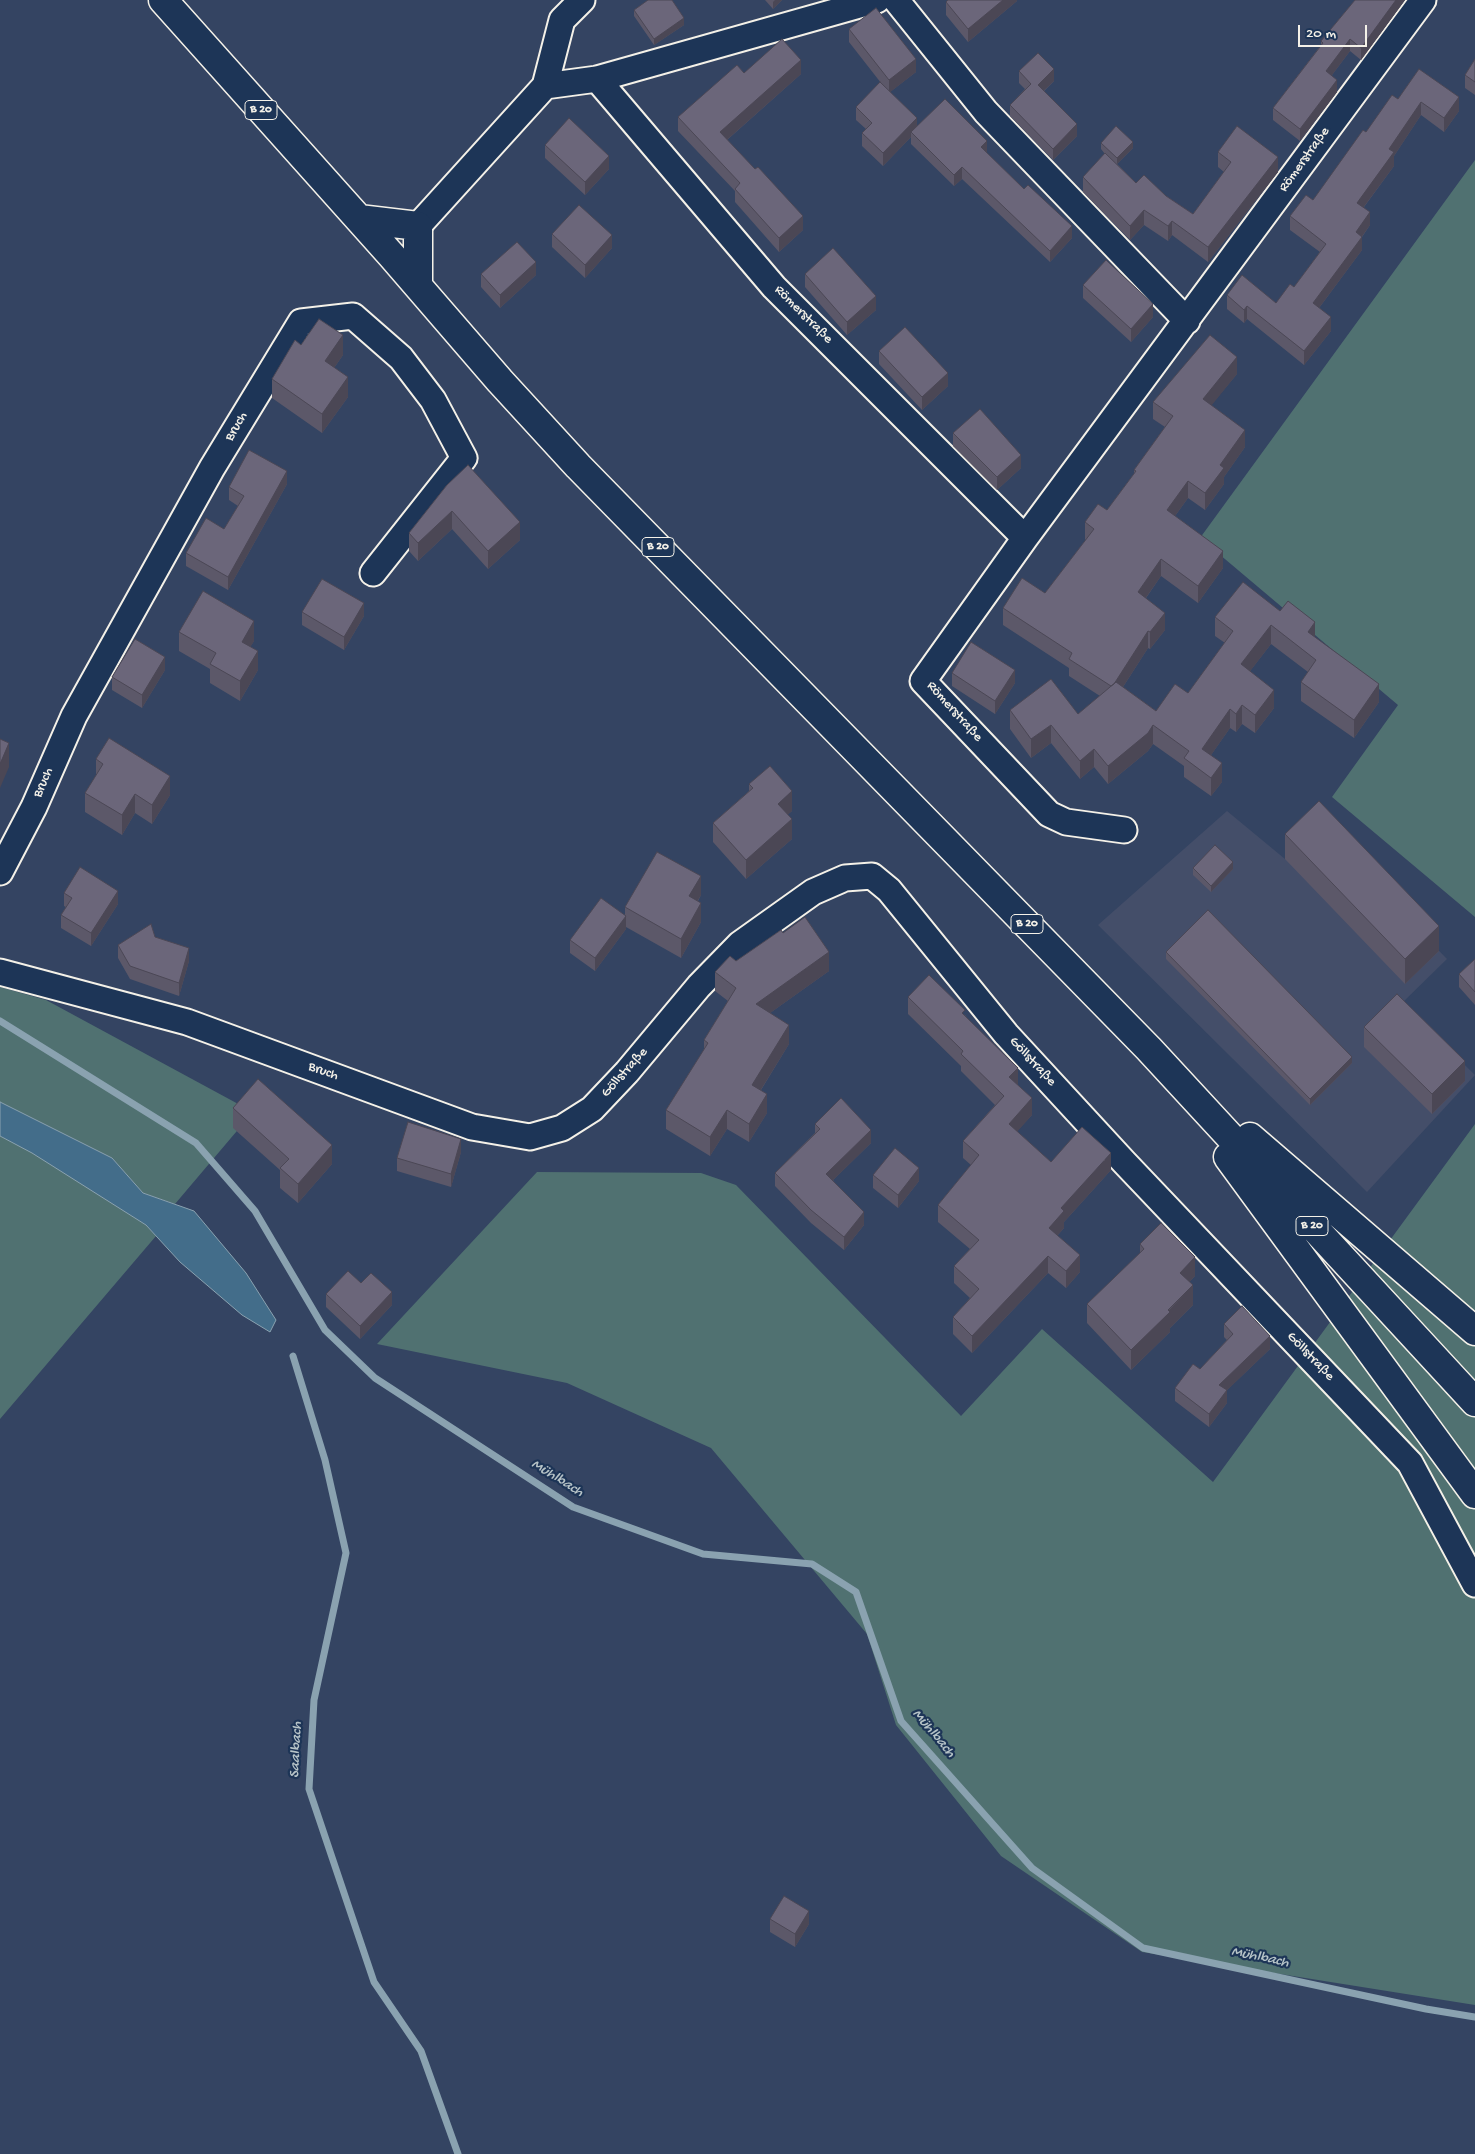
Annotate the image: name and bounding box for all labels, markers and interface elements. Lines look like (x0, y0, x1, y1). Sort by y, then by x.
scale bar (1300, 15, 1369, 47)
text: 20 m (1306, 25, 1336, 43)
road number: B 20 (245, 100, 277, 120)
street label: Römerstraße (1276, 124, 1334, 196)
street label: Römerstraße (770, 282, 836, 348)
street label: Bruch (222, 409, 252, 445)
road number: B 20 (642, 538, 674, 556)
street label: Römerstraße (922, 678, 986, 746)
street label: Bruch (30, 765, 58, 801)
road number: B 20 (1011, 914, 1043, 934)
street label: Göllstraße (1005, 1034, 1059, 1090)
street label: Göllstraße (598, 1044, 652, 1102)
street label: Bruch (306, 1059, 340, 1085)
road number: B 20 (1296, 1216, 1328, 1236)
street label: Göllstraße (1283, 1329, 1337, 1385)
water label: Mühlbach (528, 1456, 586, 1502)
water label: Mühlbach (907, 1706, 959, 1762)
water label: Saalbach (287, 1721, 307, 1779)
water label: Mühlbach (1230, 1943, 1290, 1973)

